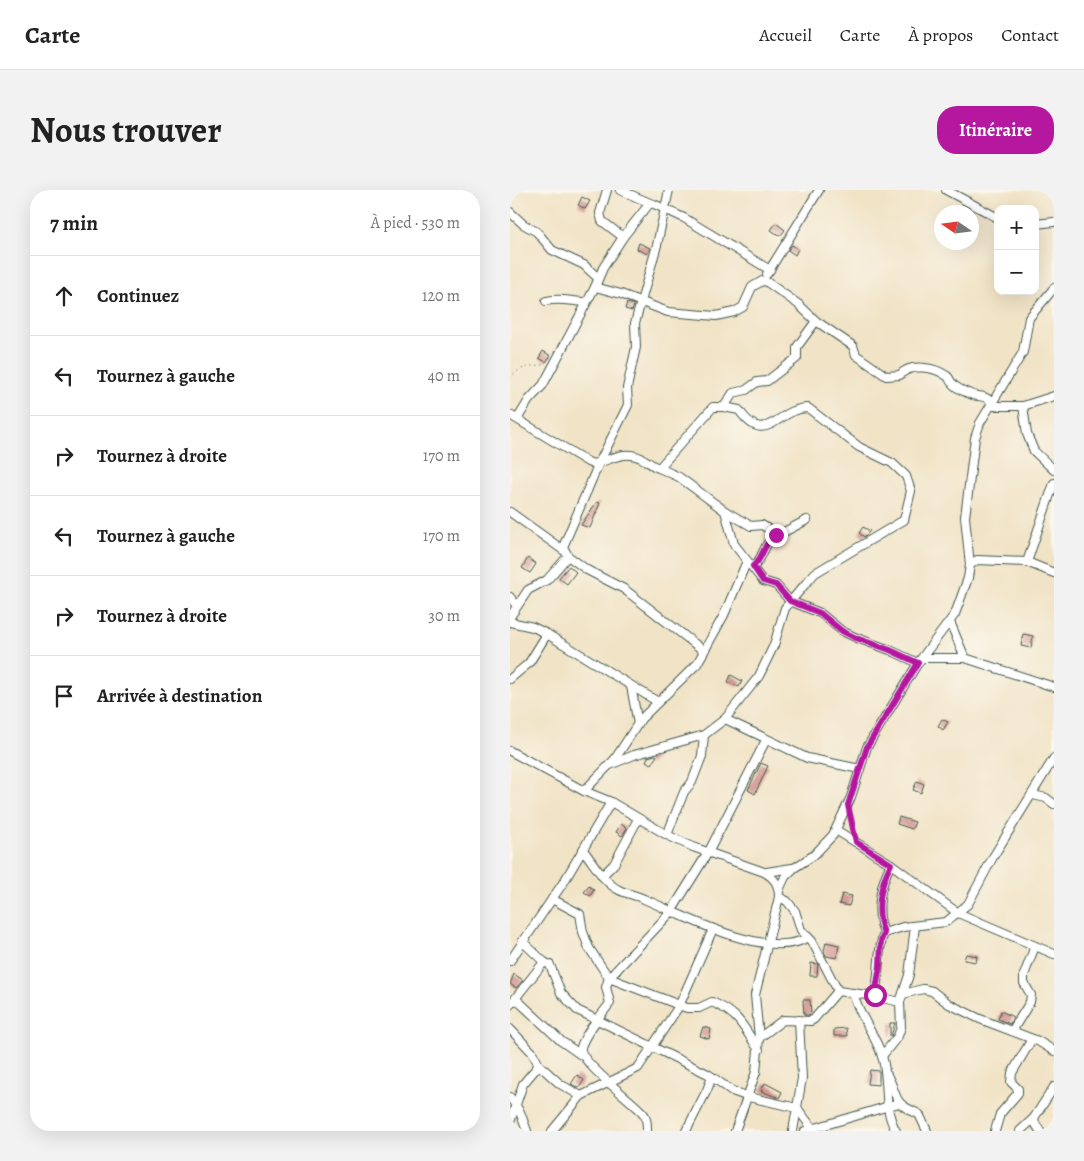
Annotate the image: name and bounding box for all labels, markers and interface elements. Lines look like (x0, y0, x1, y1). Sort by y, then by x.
text: Carte (25, 19, 80, 51)
text: Accueil (759, 23, 812, 47)
text: Carte (840, 23, 880, 47)
text: À propos (908, 23, 973, 47)
text: Contact (1001, 23, 1059, 47)
text: Nous trouver (30, 106, 222, 154)
button: Itinéraire (937, 106, 1054, 154)
north arrow (934, 205, 979, 250)
map controls (994, 205, 1039, 295)
button: + (994, 205, 1039, 250)
text: 7 min (50, 209, 98, 237)
text: À pied · 530 m (371, 212, 460, 234)
button: − (994, 250, 1039, 295)
icon: ahead (50, 282, 78, 310)
text: Continuez (97, 283, 179, 309)
text: 120 m (422, 285, 460, 307)
icon: left (50, 362, 78, 390)
text: Tournez à gauche (97, 363, 235, 389)
text: 40 m (428, 365, 460, 387)
icon: right (50, 442, 78, 470)
text: Tournez à droite (97, 443, 227, 469)
text: 170 m (423, 445, 460, 467)
icon: left (50, 522, 78, 550)
text: Tournez à gauche (97, 523, 235, 549)
route end (765, 524, 788, 547)
text: 170 m (423, 525, 460, 547)
icon: right (50, 602, 78, 630)
text: Tournez à droite (97, 603, 227, 629)
text: 30 m (428, 605, 460, 627)
icon: arrive (50, 682, 78, 710)
text: Arrivée à destination (97, 683, 262, 709)
route start (864, 984, 887, 1007)

